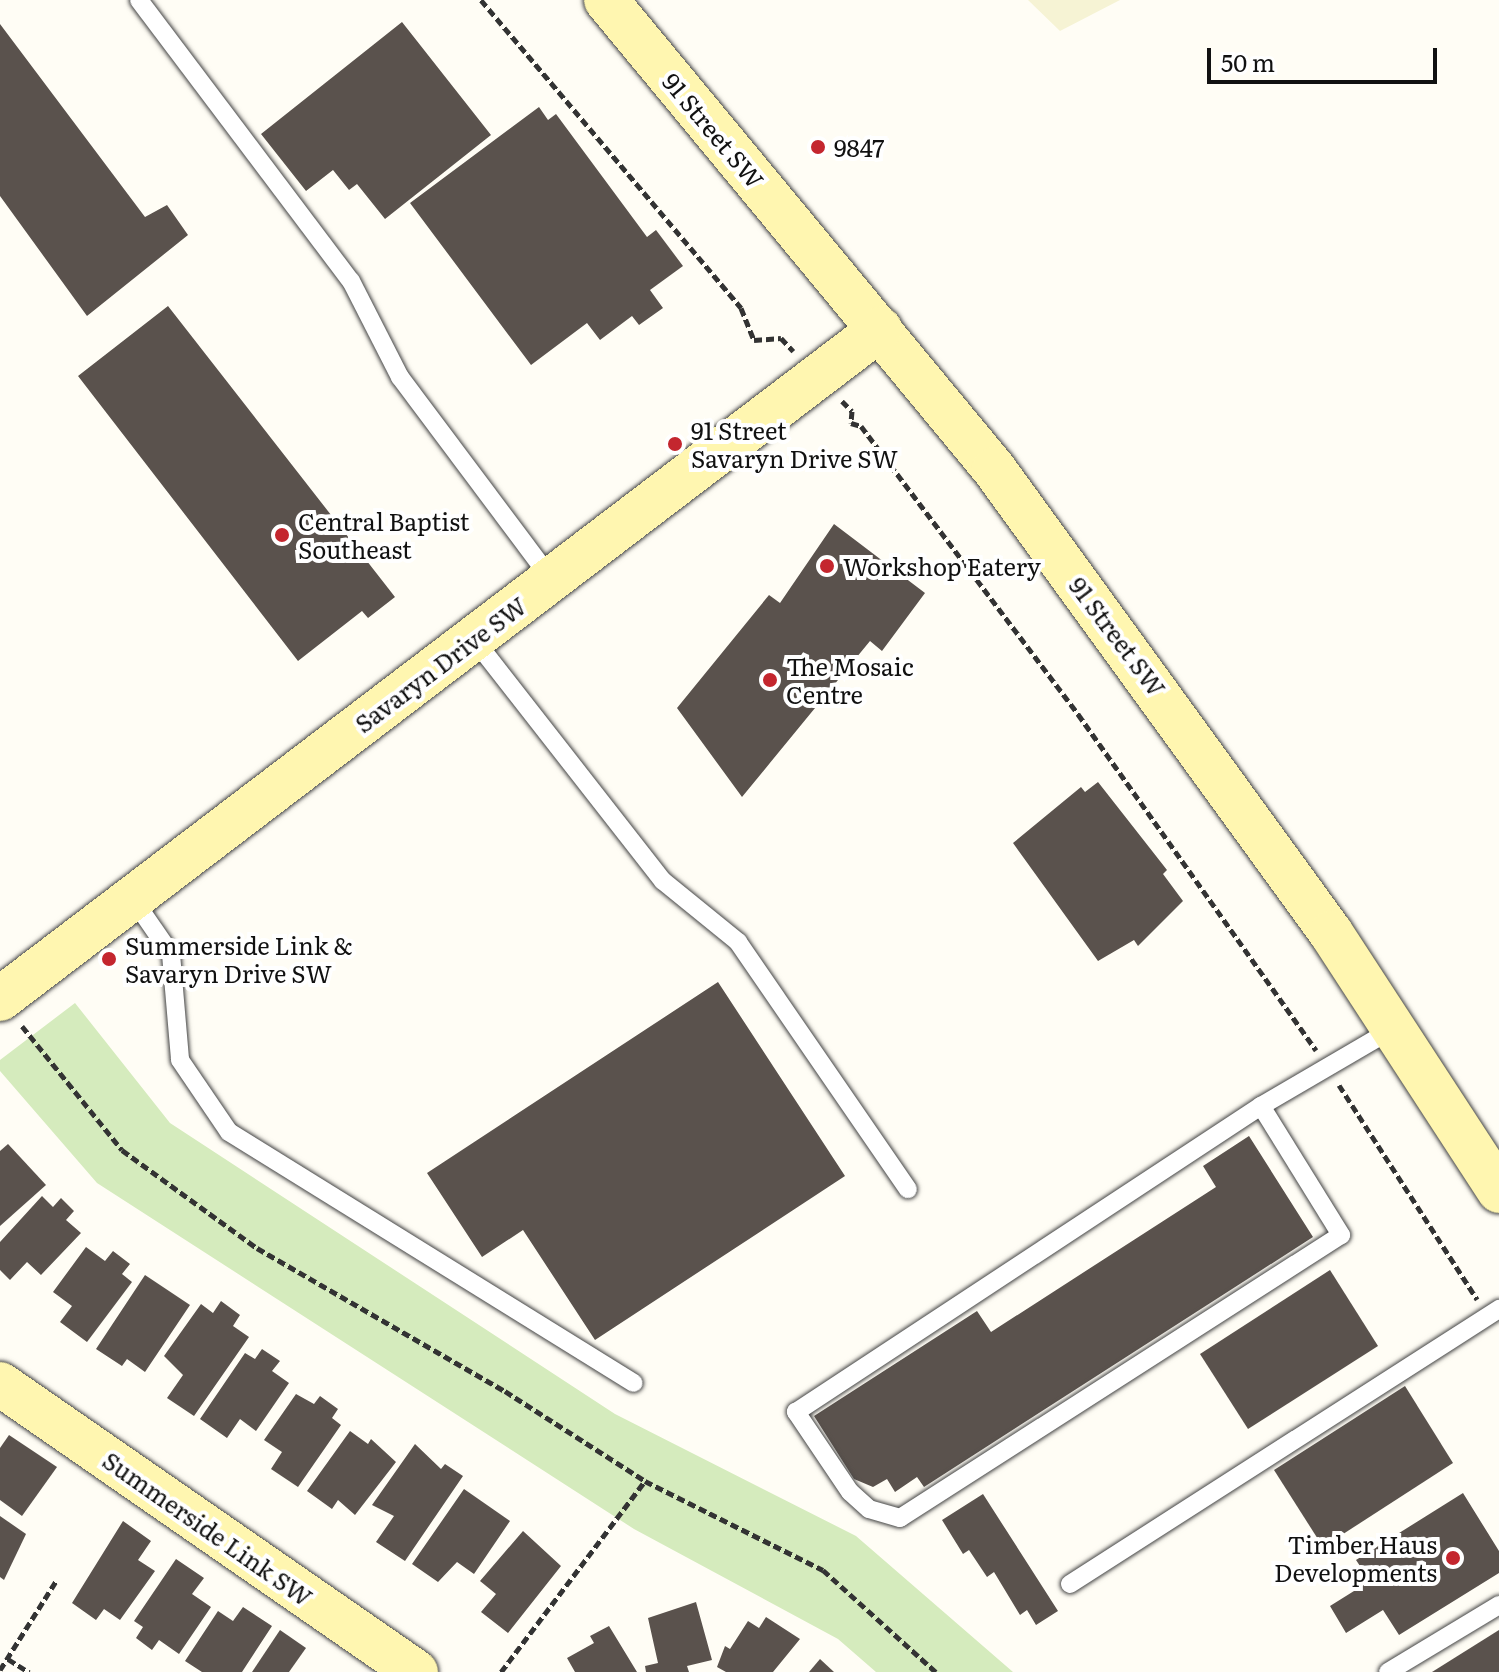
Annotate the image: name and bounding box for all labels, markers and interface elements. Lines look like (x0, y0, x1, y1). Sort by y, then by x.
scale bar (1211, 32, 1441, 82)
text: 50 m (1221, 44, 1275, 79)
street label: 91 Street SW (658, 67, 770, 193)
place label: 9847 (834, 133, 884, 161)
marker: 9847 (809, 138, 827, 156)
place label: 91 Street Savaryn Drive SW (691, 416, 898, 472)
marker: 91 Street Savaryn Drive SW (666, 435, 684, 453)
place label: Central Baptist Southeast (298, 507, 469, 563)
marker: Central Baptist Southeast (273, 526, 291, 544)
place label: Workshop Eatery (843, 552, 1041, 580)
marker: Workshop Eatery (818, 557, 836, 575)
street label: 91 Street SW (1064, 571, 1172, 701)
street label: Savaryn Drive SW (349, 590, 531, 738)
place label: The Mosaic Centre (786, 652, 914, 708)
marker: The Mosaic Centre (761, 671, 779, 689)
place label: Summerside Link & Savaryn Drive SW (125, 931, 353, 987)
marker: Summerside Link & Savaryn Drive SW (100, 950, 118, 968)
street label: Summerside Link SW (98, 1445, 318, 1611)
place label: Timber Haus Developments (1274, 1530, 1437, 1586)
marker: Timber Haus Developments (1444, 1549, 1462, 1567)

